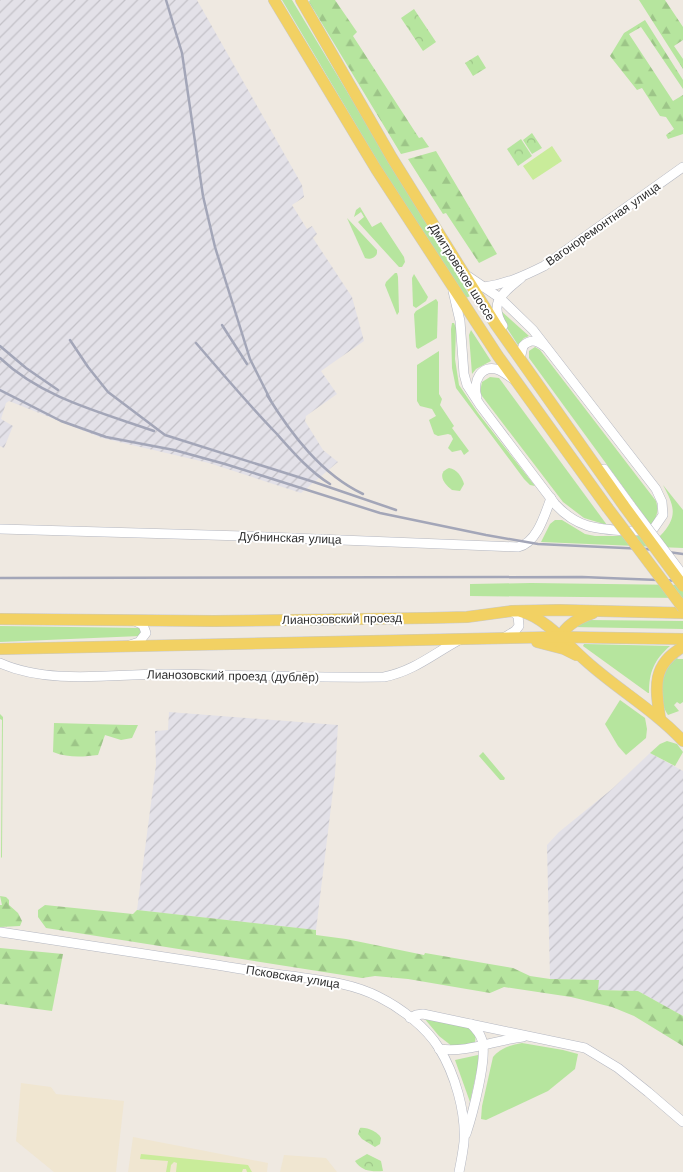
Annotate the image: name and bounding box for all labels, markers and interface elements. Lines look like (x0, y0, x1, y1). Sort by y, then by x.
street label: Вагоноремонтная улица (543, 179, 663, 269)
street label: Дмитровское шоссе (426, 221, 498, 323)
street label: Дубнинская улица (238, 529, 342, 547)
street label: Лианозовский проезд (282, 611, 402, 627)
street label: Лианозовский проезд (дублёр) (147, 667, 319, 685)
street label: Псковская улица (245, 963, 341, 991)

